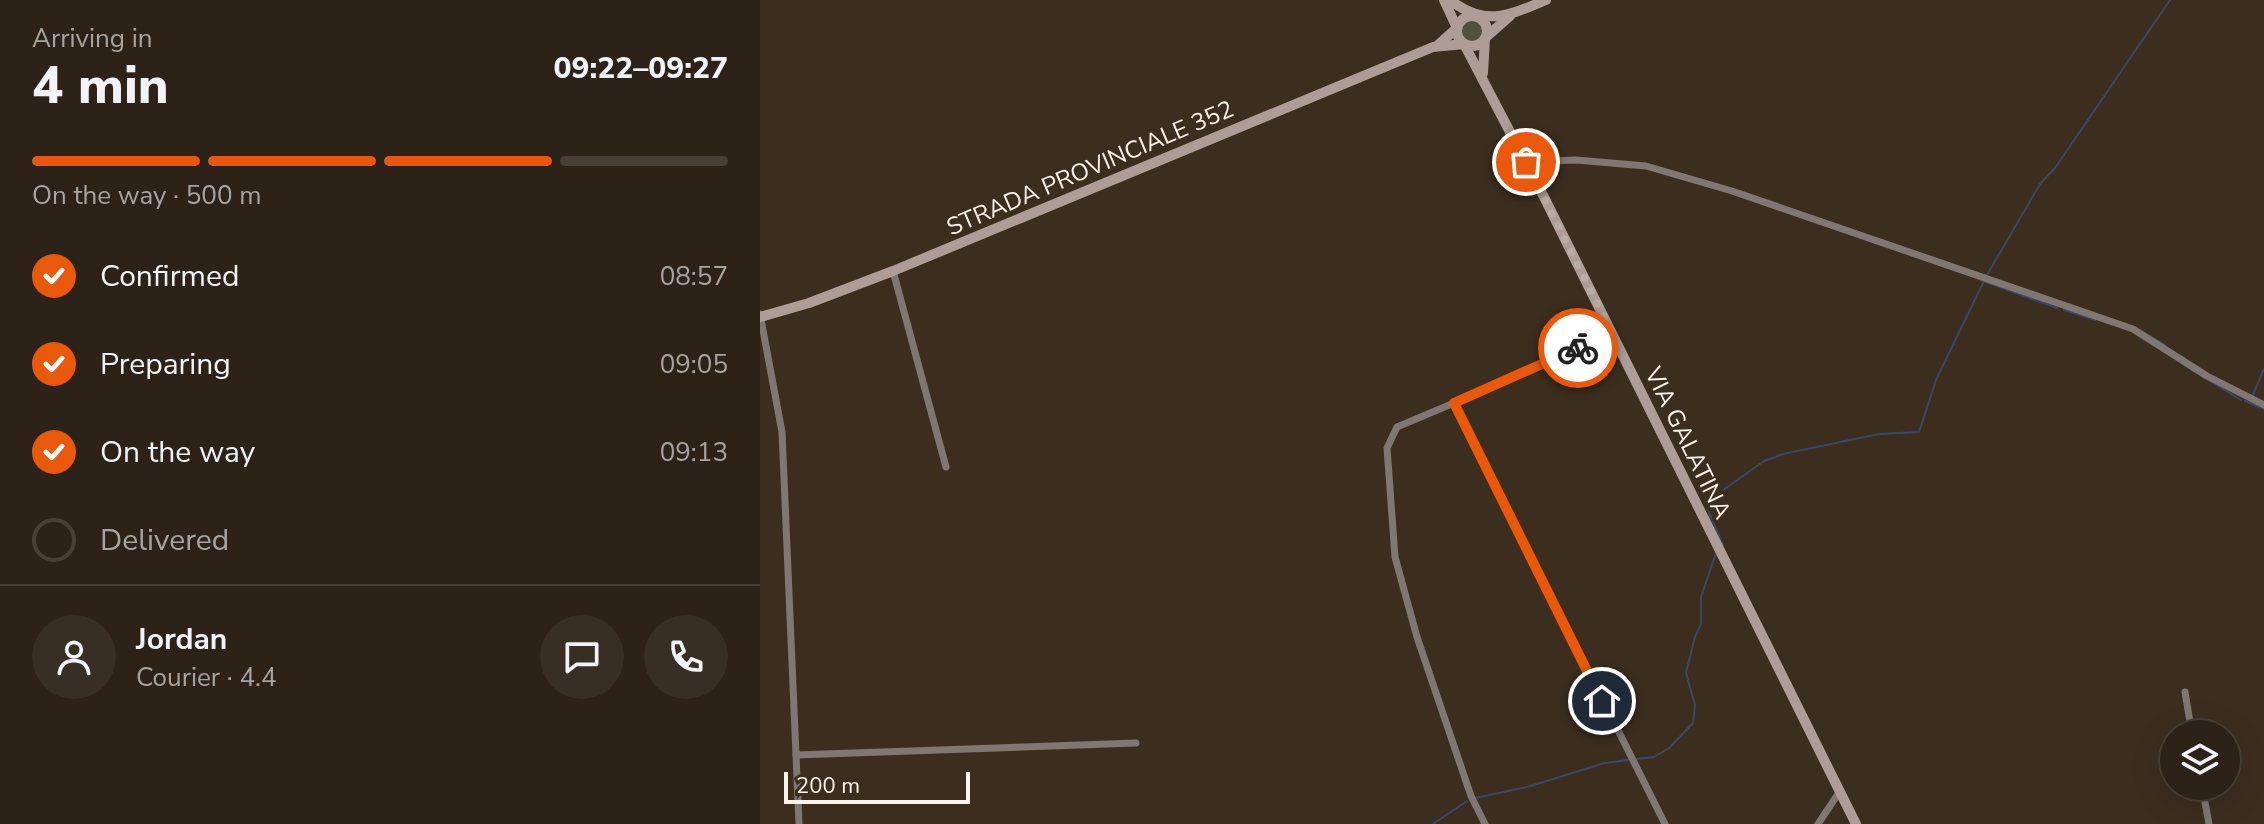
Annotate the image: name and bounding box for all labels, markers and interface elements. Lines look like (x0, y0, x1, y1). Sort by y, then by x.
text: Arriving in (32, 21, 153, 56)
text: 09:22–09:27 (553, 48, 728, 89)
text: 4 min (32, 50, 169, 121)
street label: STRADA PROVINCIALE 352 (941, 93, 1239, 243)
pin (1492, 128, 1560, 196)
icon: bag (1504, 140, 1548, 184)
text: On the way · 500 m (32, 178, 261, 213)
icon: check (32, 254, 76, 298)
text: Confirmed (100, 256, 240, 297)
text: 08:57 (660, 259, 728, 294)
courier (1538, 308, 1618, 388)
icon: bike (1556, 326, 1600, 370)
icon: check (32, 342, 76, 386)
text: Preparing (100, 344, 231, 385)
text: 09:05 (660, 347, 728, 382)
street label: VIA GALATINA (1637, 361, 1739, 525)
icon: check (32, 430, 76, 474)
text: On the way (100, 432, 255, 473)
text: 09:13 (660, 435, 728, 470)
text: Delivered (100, 520, 229, 561)
button: person (32, 615, 116, 699)
button: chat (540, 615, 624, 699)
button: phone (644, 615, 728, 699)
text: Jordan (136, 619, 227, 660)
text: Courier · 4.4 (136, 660, 277, 695)
pin (1568, 667, 1636, 735)
icon: home (1580, 679, 1624, 723)
map controls (2160, 720, 2240, 800)
button: layers (2160, 720, 2240, 800)
scale bar (784, 768, 970, 804)
text: 200 m (796, 771, 860, 801)

